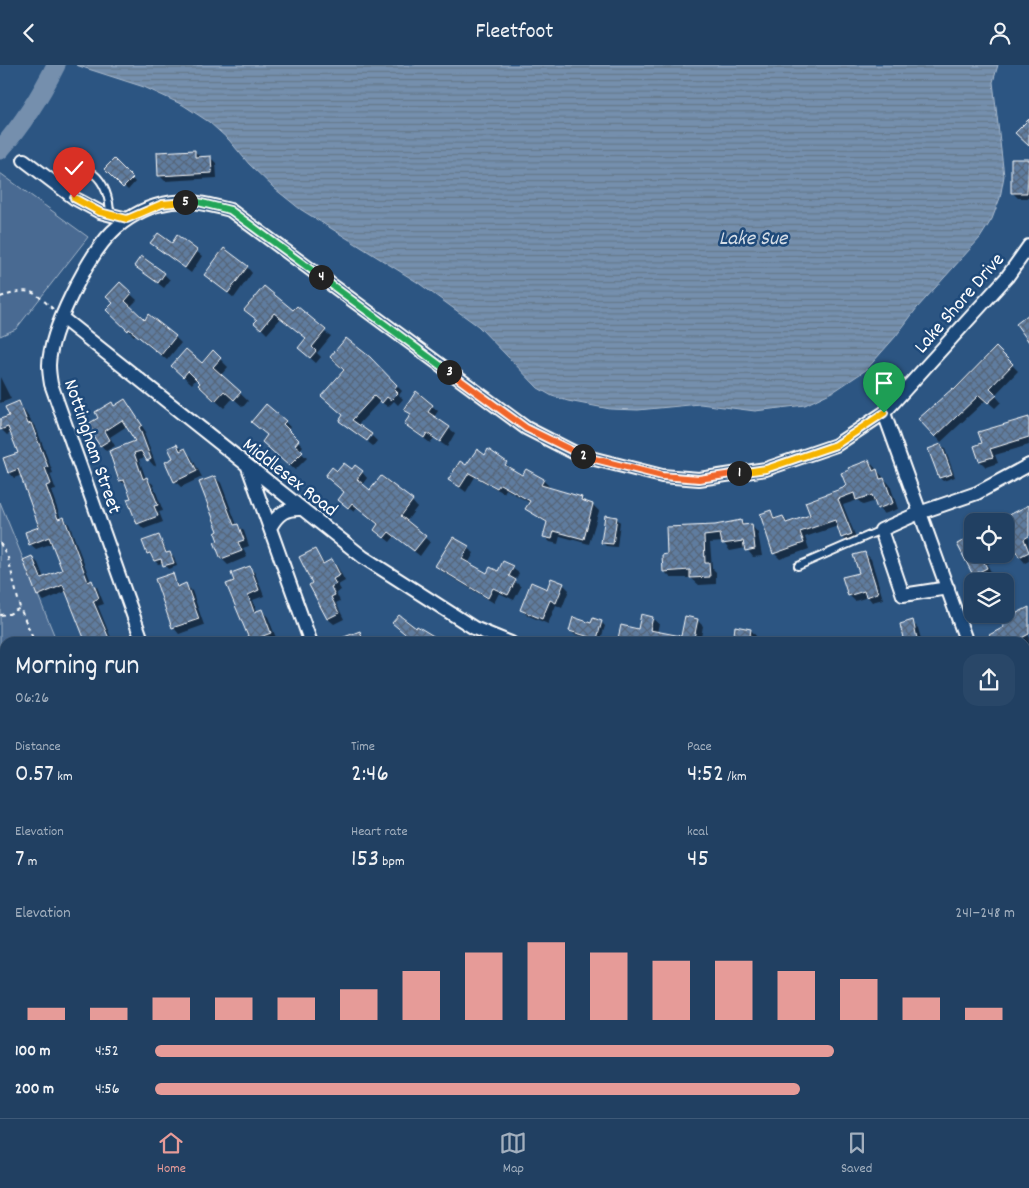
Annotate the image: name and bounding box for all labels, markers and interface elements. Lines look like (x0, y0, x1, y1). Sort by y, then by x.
text: Fleetfoot (476, 17, 553, 48)
icon: back (15, 19, 43, 47)
icon: person (986, 19, 1014, 47)
pin (53, 147, 95, 198)
icon: check (60, 154, 88, 182)
pin: 5 (172, 189, 198, 215)
text: 5 (182, 192, 189, 212)
water label: Lake Sue (719, 225, 789, 255)
street label: Lake Shore Drive (909, 247, 1012, 360)
pin: 4 (308, 265, 334, 289)
text: 4 (319, 267, 324, 287)
pin: 3 (436, 359, 462, 385)
text: 3 (446, 362, 453, 382)
pin (863, 362, 905, 413)
icon: arrive (870, 369, 898, 397)
street label: Nottingham Street (55, 376, 127, 518)
street label: Middlesex Road (235, 432, 343, 525)
pin: 2 (570, 443, 596, 469)
text: 2 (580, 446, 587, 466)
pin: 1 (726, 461, 752, 485)
text: 1 (738, 463, 741, 483)
map controls (964, 513, 1014, 623)
button: locate (964, 513, 1014, 563)
button: layers (964, 573, 1014, 623)
text: Morning run (15, 648, 139, 688)
button: share (963, 654, 1015, 706)
text: 06:26 (15, 687, 49, 710)
text: Distance (15, 737, 61, 757)
text: Time (351, 737, 375, 757)
text: Pace (687, 737, 712, 757)
text: 0.57 (15, 757, 54, 793)
text: 2:46 (351, 757, 389, 793)
text: 4:52 (687, 757, 724, 793)
text: km (54, 767, 73, 787)
text: /km (724, 767, 747, 787)
text: Elevation (15, 822, 64, 842)
text: Heart rate (351, 822, 408, 842)
text: kcal (687, 822, 708, 842)
text: 7 (15, 842, 25, 878)
text: 153 (351, 842, 379, 878)
text: 45 (687, 842, 709, 878)
text: m (25, 852, 37, 872)
text: bpm (379, 852, 405, 872)
text: Elevation (15, 902, 71, 925)
text: 241–248 m (955, 902, 1015, 925)
text: 100 m (15, 1040, 51, 1063)
text: 4:52 (95, 1040, 119, 1063)
text: 200 m (15, 1078, 54, 1101)
text: 4:56 (95, 1078, 120, 1101)
tab: Home (157, 1129, 186, 1179)
tab: Map (499, 1129, 527, 1179)
tab: Saved (841, 1129, 872, 1179)

